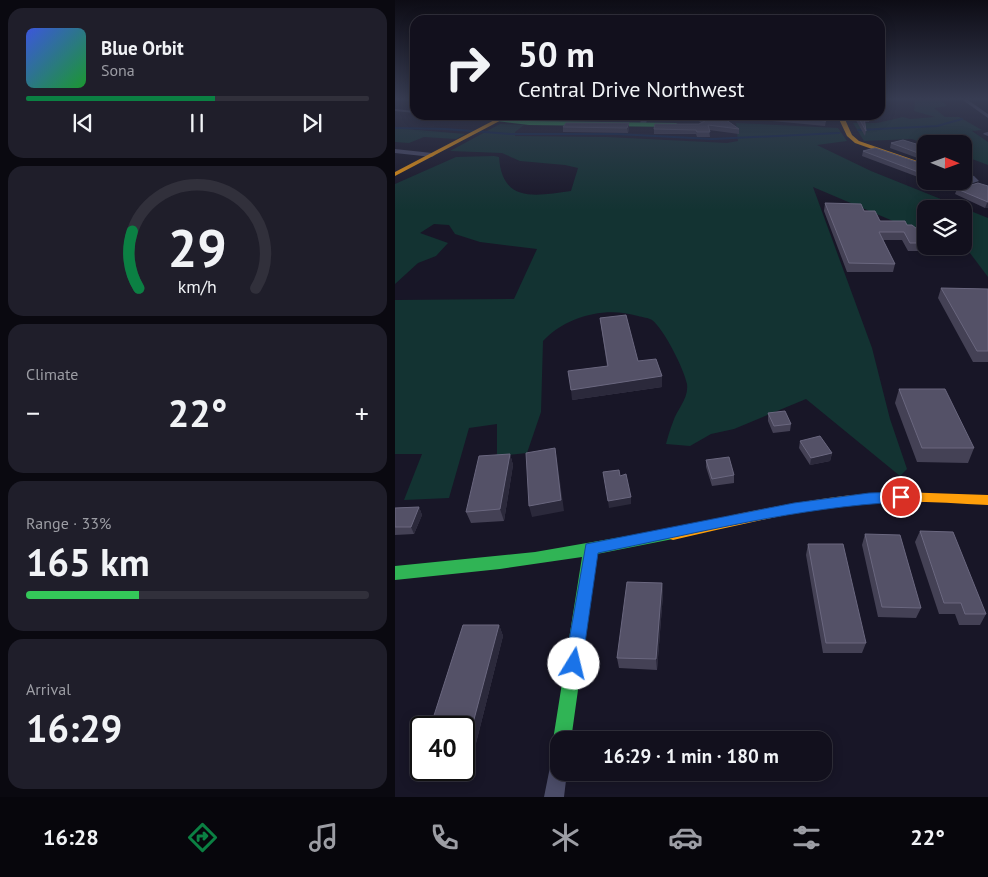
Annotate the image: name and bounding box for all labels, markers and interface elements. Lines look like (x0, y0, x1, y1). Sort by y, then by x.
text: 50 m (518, 31, 595, 77)
icon: right (435, 35, 500, 100)
text: Blue Orbit (101, 36, 184, 60)
text: Sona (101, 60, 135, 80)
text: Central Drive Northwest (518, 75, 744, 103)
icon: previous (69, 109, 97, 137)
icon: pause (183, 109, 211, 137)
icon: next (298, 109, 326, 137)
north arrow (917, 135, 973, 190)
map controls (917, 135, 972, 255)
button: layers (917, 200, 972, 255)
text: 29 (168, 214, 227, 281)
text: km/h (178, 275, 217, 298)
text: Climate (26, 364, 78, 384)
text: 22° (168, 388, 227, 437)
text: − (26, 394, 40, 431)
text: + (355, 394, 369, 431)
pin (880, 476, 922, 518)
icon: arrive (887, 483, 915, 511)
text: Range · 33% (26, 513, 111, 533)
text: 165 km (26, 537, 150, 586)
position arrow (547, 637, 599, 689)
text: Arrival (26, 679, 71, 699)
text: 16:29 (26, 703, 122, 752)
speed limit sign: 40 (410, 716, 475, 781)
text: 16:29 · 1 min · 180 m (603, 744, 779, 768)
icon: directions (185, 820, 220, 855)
icon: music (306, 820, 341, 855)
icon: phone (427, 820, 462, 855)
icon: climate (548, 820, 583, 855)
icon: car (668, 820, 703, 855)
icon: filters (789, 820, 824, 855)
text: 16:28 (43, 823, 99, 851)
text: 22° (910, 823, 945, 851)

